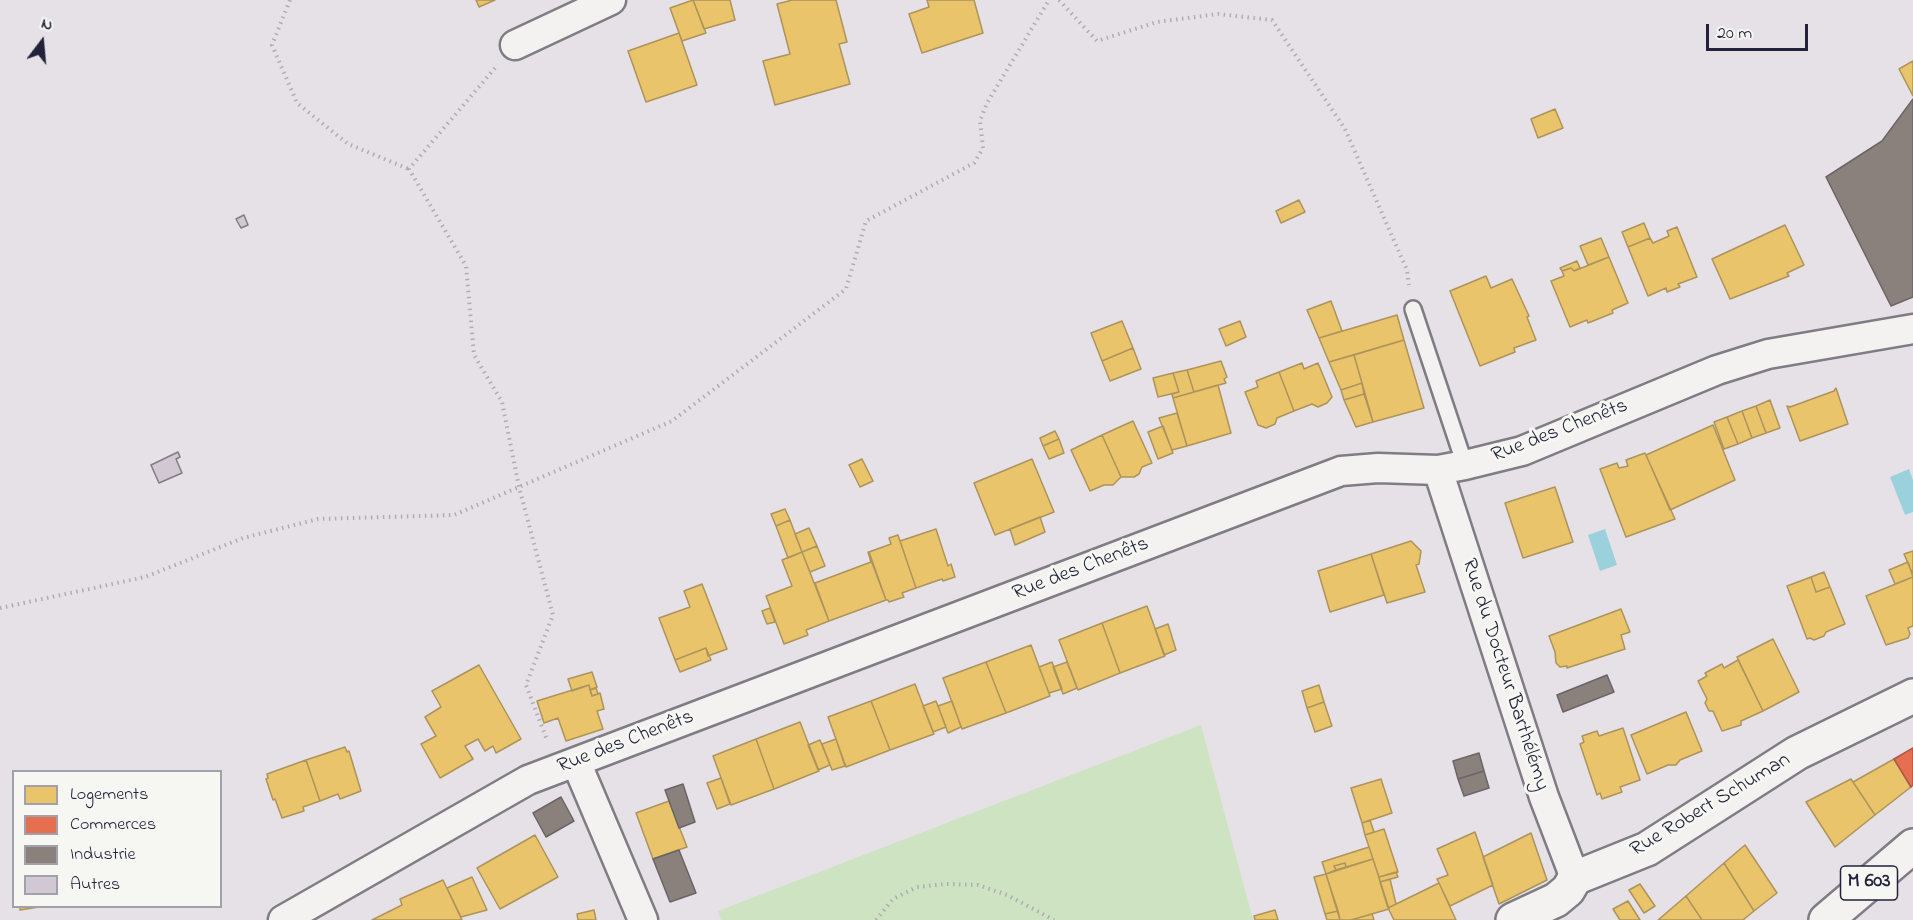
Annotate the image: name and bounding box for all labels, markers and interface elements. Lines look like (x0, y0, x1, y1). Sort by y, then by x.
north arrow (12, 12, 72, 72)
text: N (38, 12, 55, 38)
scale bar (1709, 12, 1811, 50)
text: 20 m (1717, 21, 1752, 47)
street label: Rue des Chenêts (1488, 394, 1632, 470)
street label: Rue des Chenêts (1009, 532, 1153, 608)
street label: Rue du Docteur Barthélémy (1455, 556, 1553, 794)
street label: Rue des Chenêts (554, 705, 698, 781)
street label: Rue Robert Schuman (1626, 748, 1796, 864)
legend (12, 770, 222, 908)
text: Logements (70, 782, 148, 808)
text: Commerces (70, 812, 156, 838)
text: Industrie (70, 842, 136, 868)
road number: M 603 (1840, 866, 1898, 900)
text: Autres (70, 872, 120, 898)

